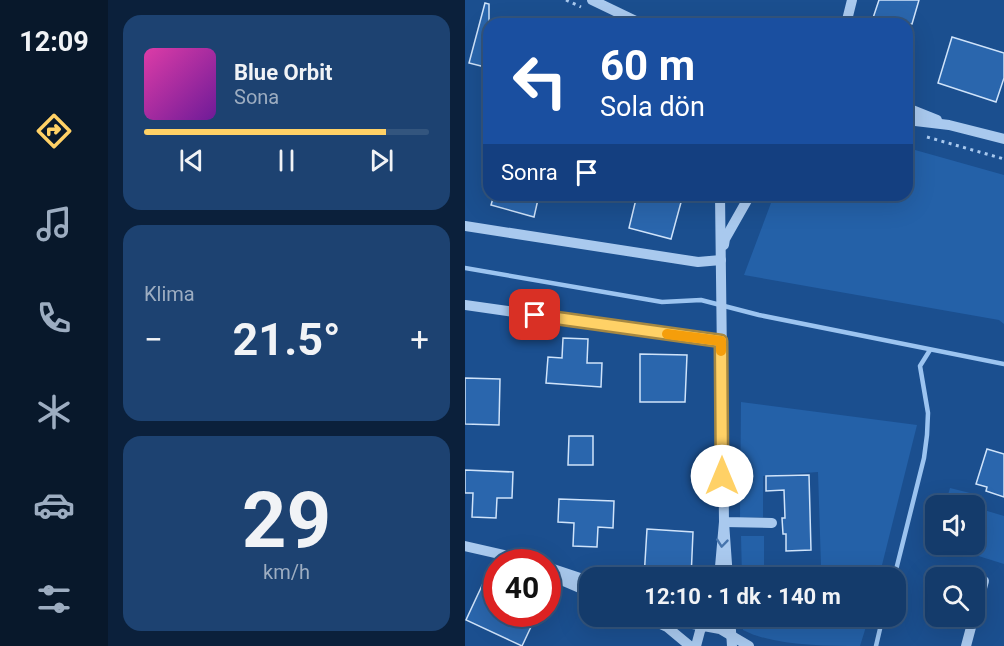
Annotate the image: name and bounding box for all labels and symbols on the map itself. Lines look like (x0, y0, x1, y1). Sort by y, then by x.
pin (509, 289, 560, 340)
position arrow (690, 444, 754, 508)
one-way arrow (716, 538, 729, 547)
speed limit sign: 40 (483, 549, 561, 627)

